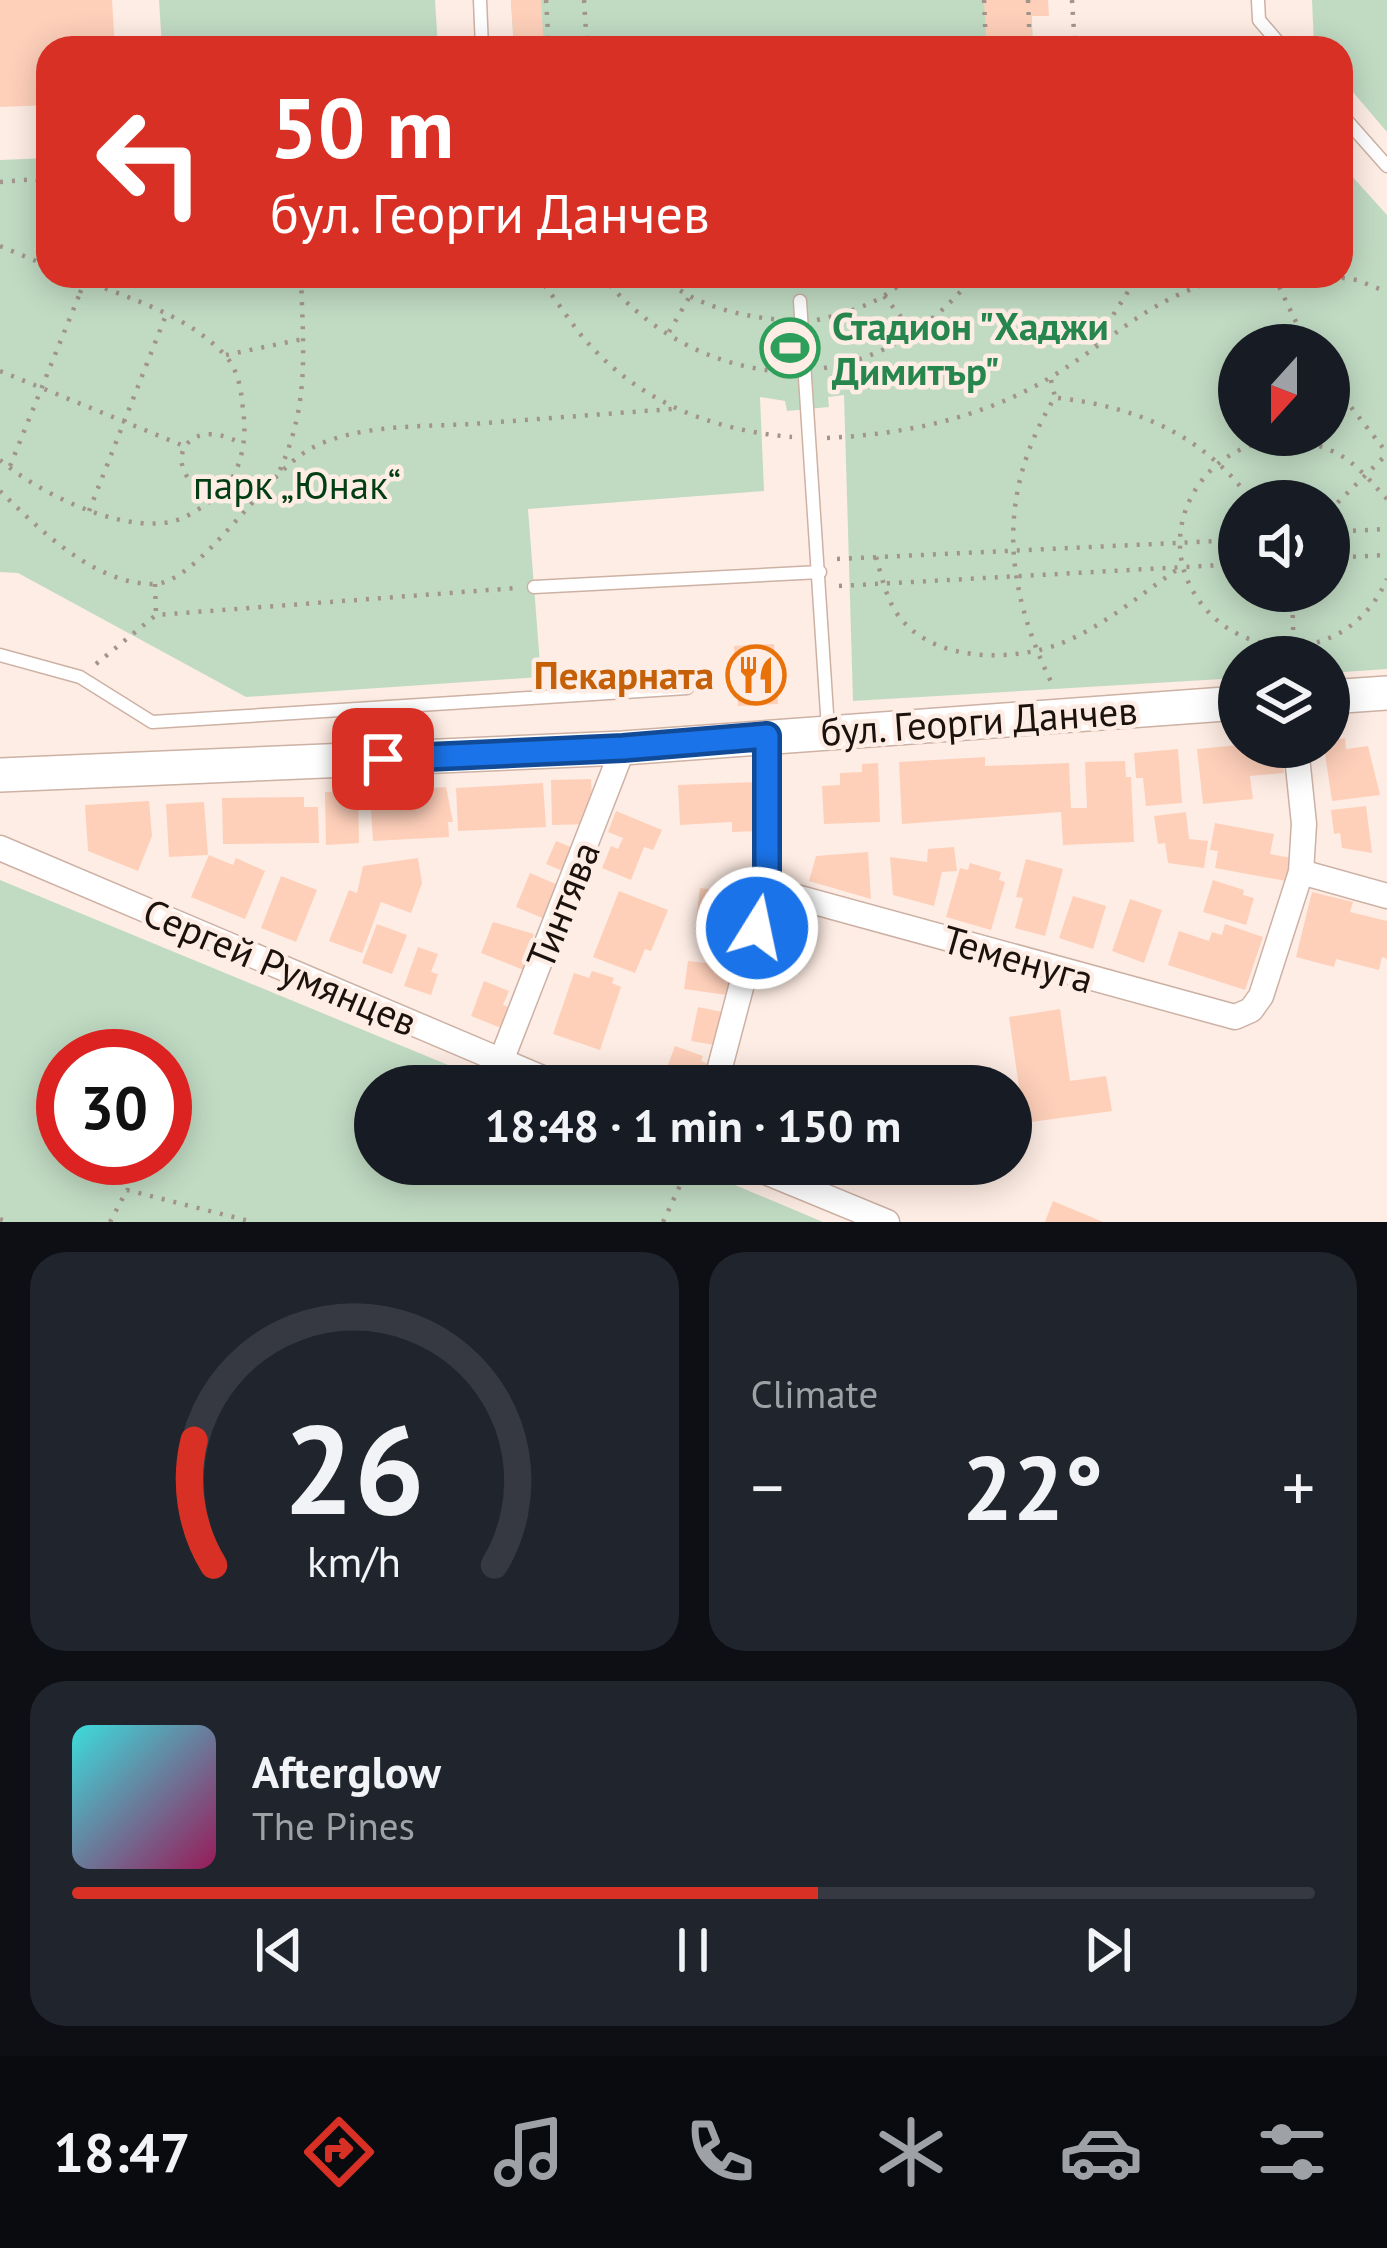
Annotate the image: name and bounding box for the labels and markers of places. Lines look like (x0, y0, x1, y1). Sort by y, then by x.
place label: Стадион "Хаджи Димитър" (832, 300, 1109, 396)
sports icon: Стадион "Хаджи Димитър" (759, 317, 821, 379)
restaurant icon: Пекарната (725, 644, 787, 706)
place label: Пекарната (534, 649, 714, 700)
pin (332, 708, 434, 810)

